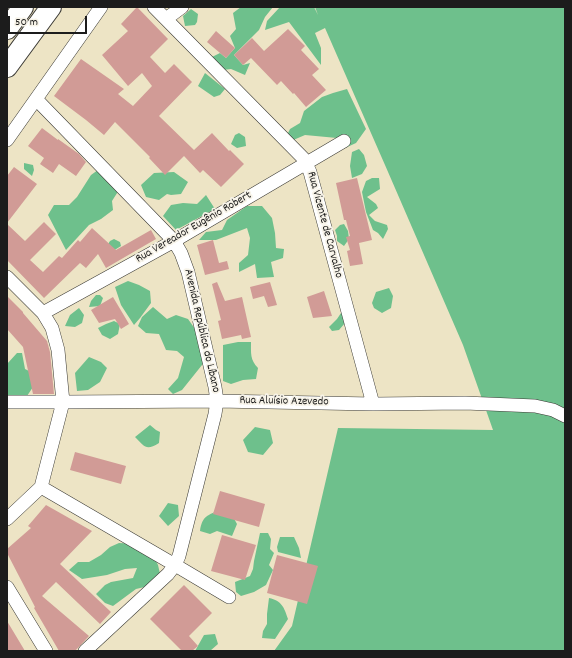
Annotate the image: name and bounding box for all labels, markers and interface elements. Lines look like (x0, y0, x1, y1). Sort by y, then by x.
scale bar (10, 8, 89, 34)
text: 50 m (15, 14, 38, 31)
street label: Rua Vicente de Carvalho (303, 170, 345, 280)
street label: Rua Vereador Eugênio Robert (134, 189, 254, 267)
street label: Avenida República do Líbano (180, 268, 222, 394)
street label: Rua Aluísio Azevedo (239, 394, 329, 410)

